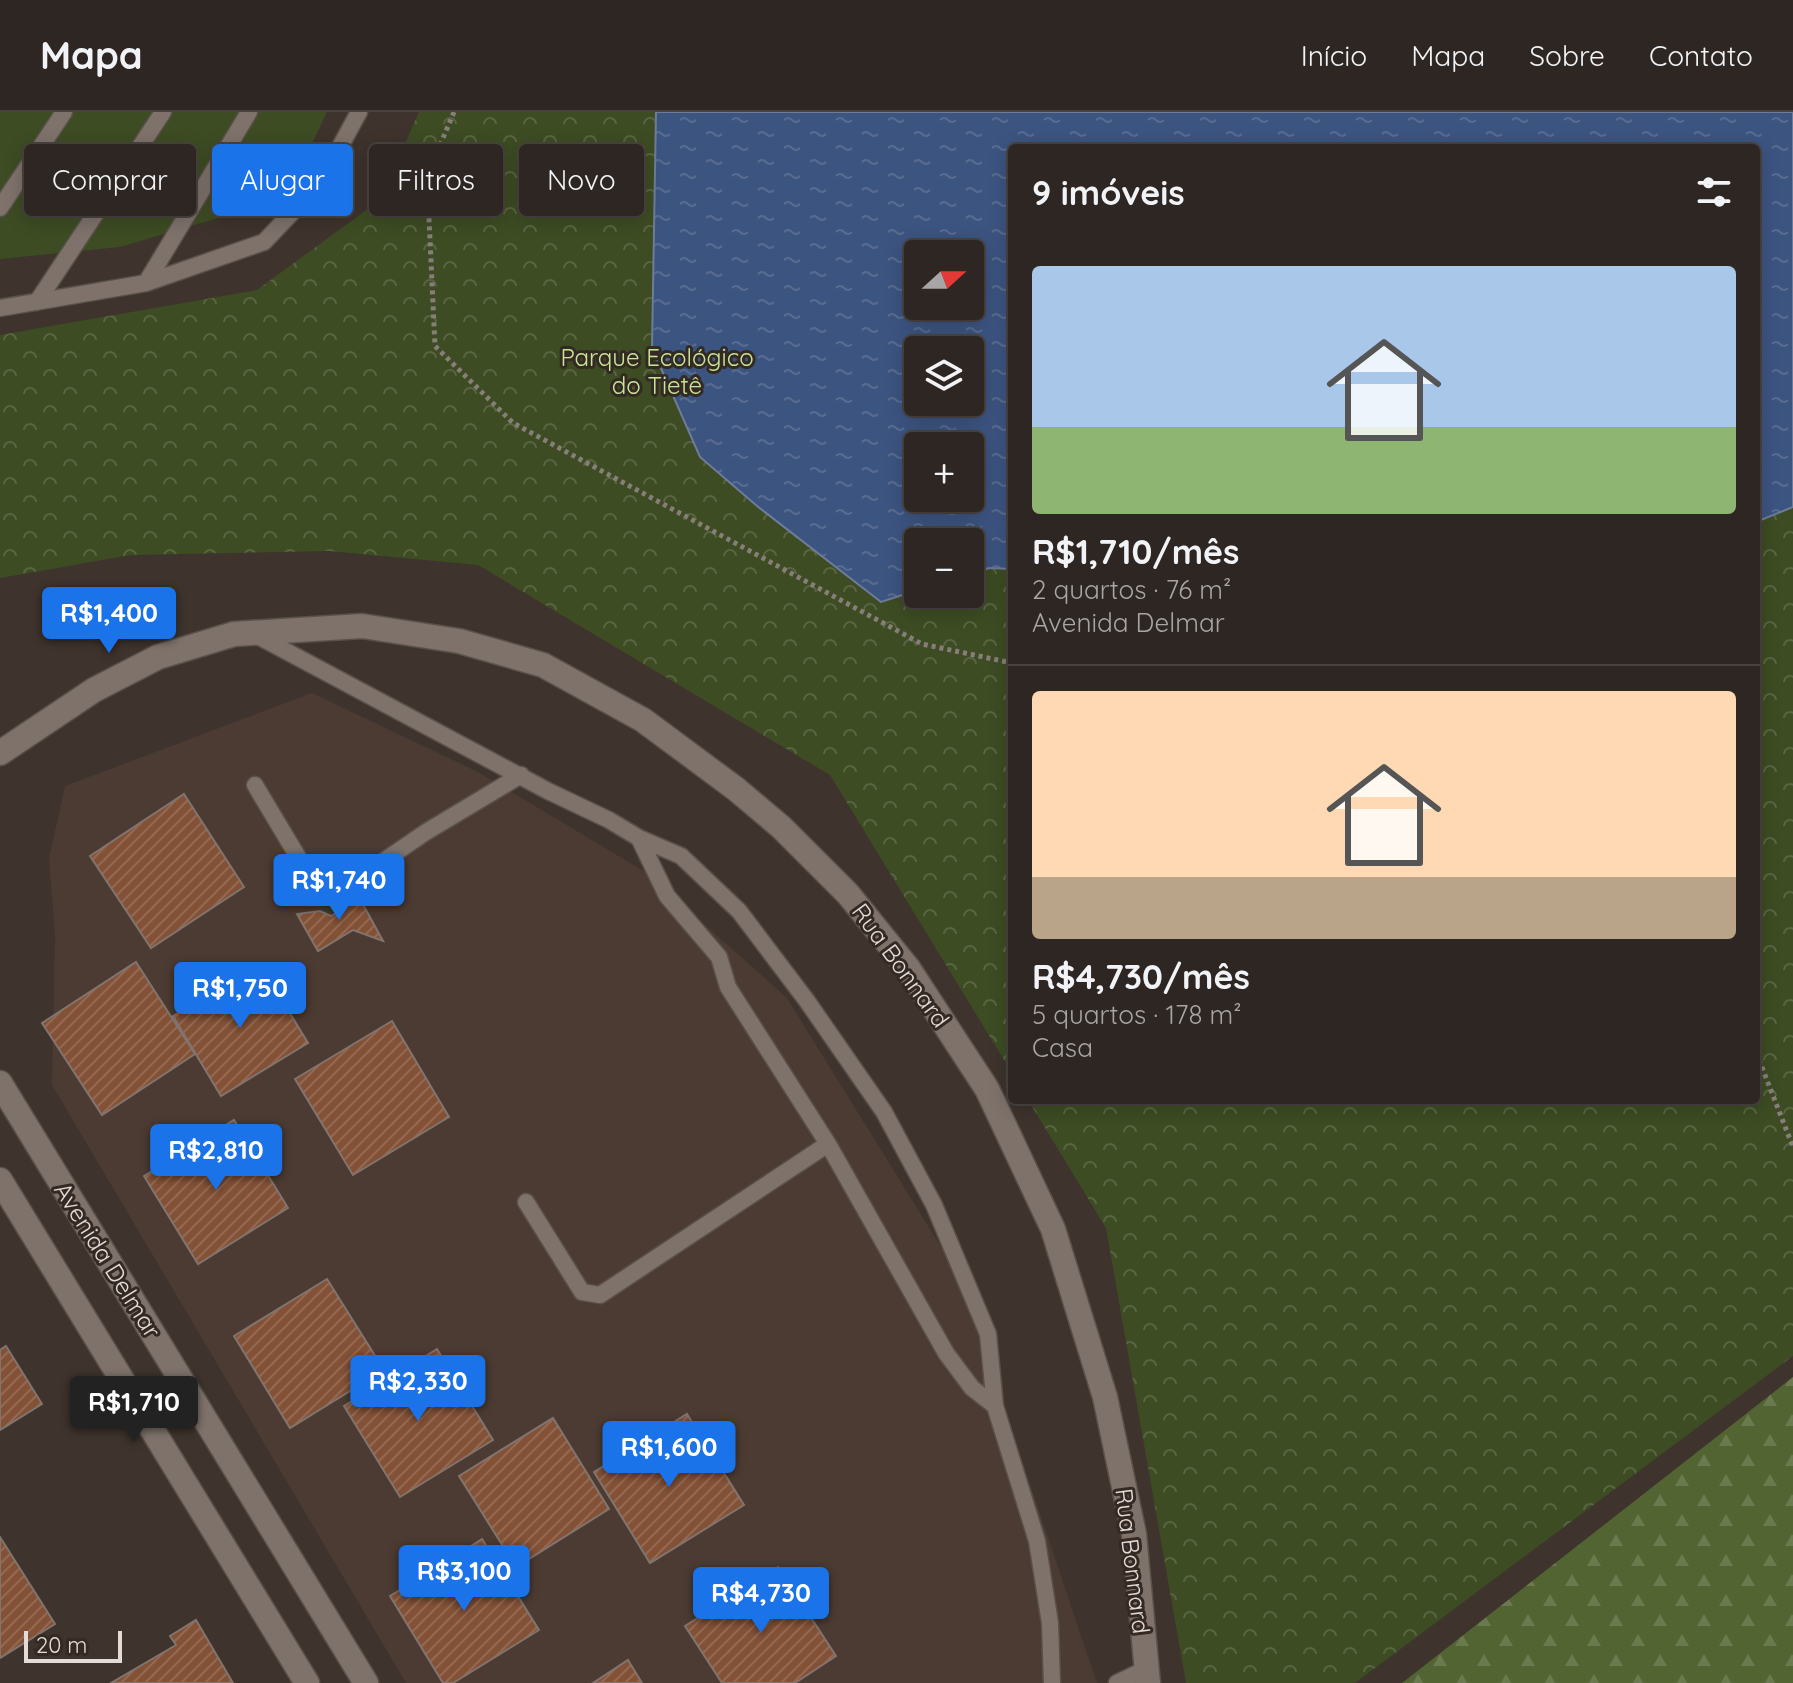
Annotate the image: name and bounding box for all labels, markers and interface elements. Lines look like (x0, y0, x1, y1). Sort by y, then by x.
text: Mapa (40, 31, 143, 79)
text: Início (1301, 38, 1367, 73)
text: Mapa (1411, 38, 1485, 73)
text: Sobre (1529, 38, 1605, 73)
text: Contato (1649, 38, 1753, 73)
chip: Comprar (24, 144, 196, 216)
chip: Alugar (212, 144, 353, 216)
chip: Filtros (369, 144, 503, 216)
chip: Novo (519, 144, 644, 216)
icon: filters (1692, 170, 1736, 214)
text: 9 imóveis (1032, 171, 1185, 214)
north arrow (904, 240, 984, 320)
map controls (904, 240, 984, 608)
icon: home (1312, 318, 1456, 462)
button: layers (904, 336, 984, 416)
park label: Parque Ecológico do Tietê (560, 342, 754, 400)
button: + (904, 432, 984, 512)
button: − (904, 528, 984, 608)
text: R$1,710/mês (1032, 530, 1239, 573)
text: 2 quartos · 76 m² (1032, 573, 1231, 606)
pin: R$1,400 (35, 587, 183, 655)
text: R$1,400 (60, 596, 158, 629)
text: Avenida Delmar (1032, 606, 1225, 639)
icon: home (1312, 743, 1456, 887)
pin: R$1,740 (265, 854, 413, 922)
text: R$1,740 (291, 863, 387, 896)
street label: Rua Bonnard (846, 897, 956, 1033)
text: R$4,730/mês (1032, 955, 1250, 998)
pin: R$1,750 (166, 962, 314, 1030)
text: R$1,750 (192, 971, 288, 1004)
text: 5 quartos · 178 m² (1032, 998, 1241, 1031)
text: Casa (1032, 1031, 1093, 1064)
pin: R$2,810 (142, 1124, 290, 1192)
text: R$2,810 (168, 1133, 264, 1166)
street label: Avenida Delmar (48, 1177, 168, 1343)
pin: R$2,330 (344, 1355, 492, 1423)
text: R$2,330 (368, 1364, 468, 1397)
pin: R$1,710 (60, 1376, 208, 1444)
text: R$1,710 (88, 1385, 180, 1418)
pin: R$1,600 (595, 1421, 743, 1489)
text: R$1,600 (621, 1430, 717, 1463)
street label: Rua Bonnard (1109, 1487, 1157, 1635)
pin: R$3,100 (390, 1545, 538, 1613)
text: R$3,100 (417, 1554, 511, 1587)
pin: R$4,730 (687, 1567, 835, 1635)
text: R$4,730 (711, 1576, 811, 1609)
scale bar (24, 1627, 122, 1663)
text: 20 m (36, 1631, 87, 1659)

